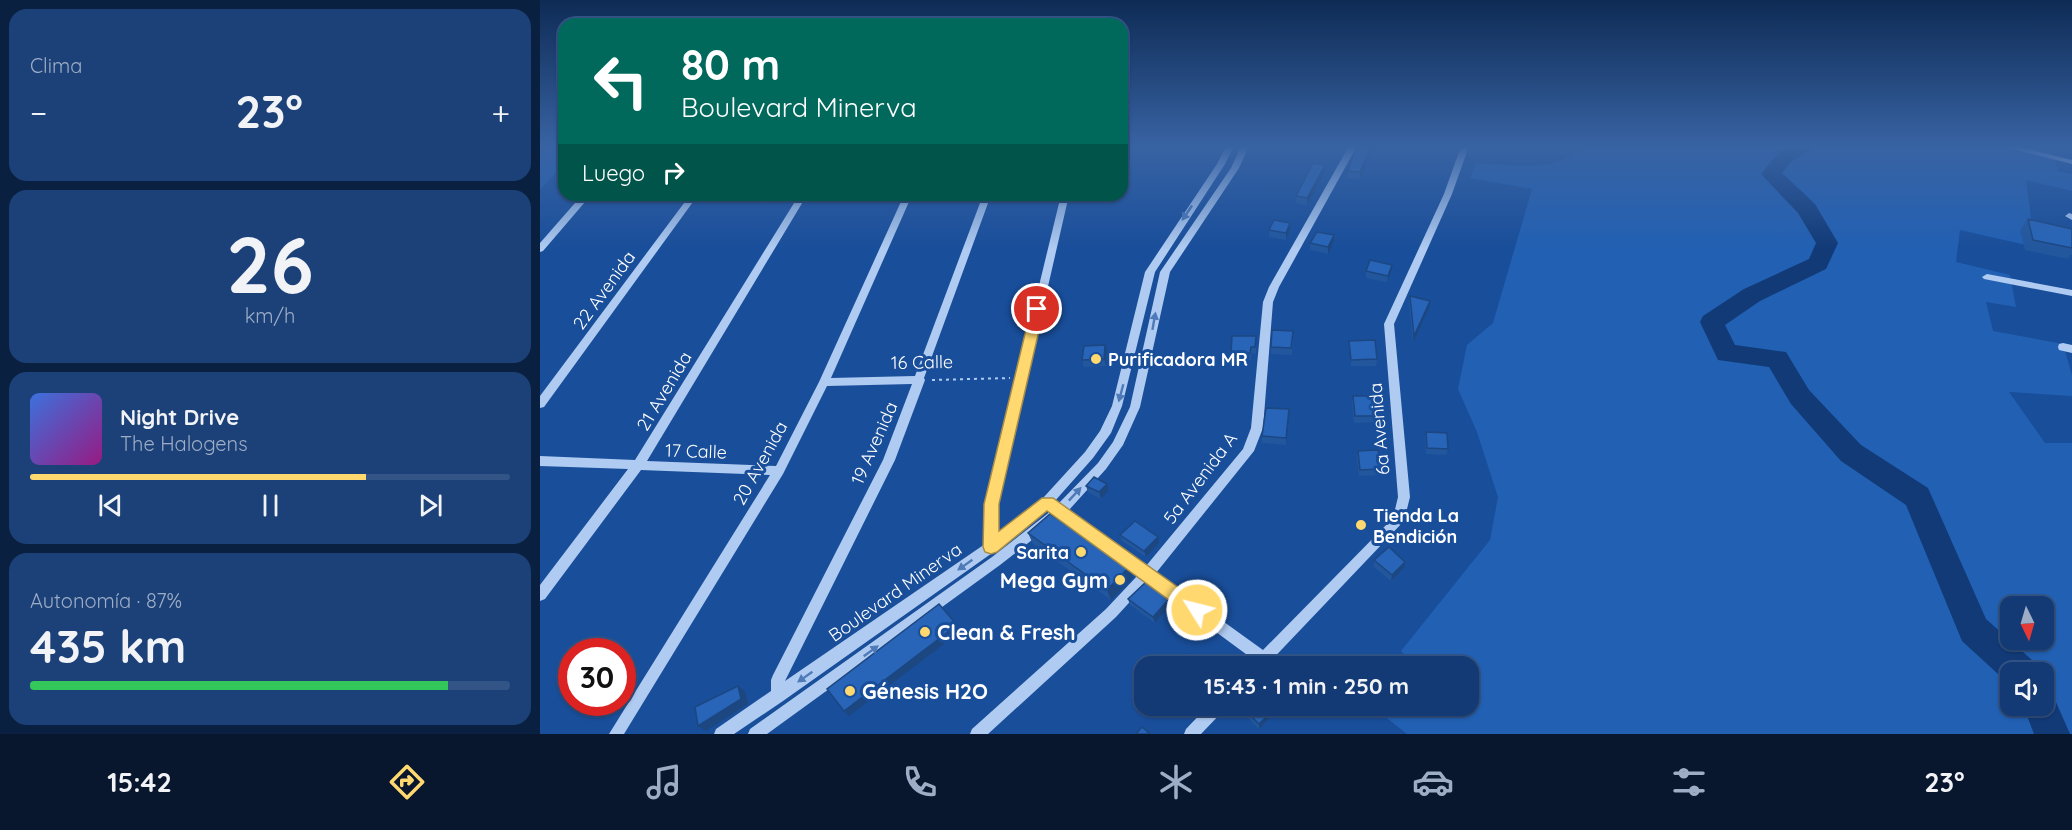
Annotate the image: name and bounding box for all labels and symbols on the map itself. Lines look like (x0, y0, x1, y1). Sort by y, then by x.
one-way arrow (1182, 205, 1193, 221)
street label: 22 Avenida (568, 246, 640, 334)
pin (1011, 283, 1062, 334)
one-way arrow (1150, 311, 1159, 330)
street label: 21 Avenida (631, 347, 697, 435)
place label: Purificadora MR (1108, 348, 1248, 371)
street label: 16 Calle (891, 350, 953, 374)
marker: Purificadora MR (1089, 352, 1103, 366)
street label: 6a Avenida (1364, 382, 1394, 476)
one-way arrow (1115, 384, 1125, 402)
street label: 19 Avenida (846, 398, 902, 488)
street label: 20 Avenida (728, 417, 792, 509)
street label: 5a Avenida A (1158, 427, 1242, 528)
street label: 17 Calle (665, 438, 727, 464)
one-way arrow (1068, 487, 1082, 502)
place label: Tienda La Bendición (1373, 504, 1459, 548)
marker: Tienda La Bendición (1354, 518, 1368, 532)
street label: Boulevard Minerva (824, 538, 966, 646)
place label: Sarita (1016, 541, 1069, 564)
marker: Sarita (1074, 545, 1088, 559)
one-way arrow (957, 559, 973, 570)
place label: Mega Gym (1000, 567, 1108, 593)
marker: Mega Gym (1113, 573, 1127, 587)
position arrow (1165, 578, 1229, 642)
north arrow (2000, 596, 2054, 650)
place label: Clean & Fresh (937, 619, 1076, 645)
marker: Clean & Fresh (918, 625, 932, 639)
speed limit sign: 30 (558, 638, 636, 716)
one-way arrow (864, 646, 879, 658)
one-way arrow (798, 671, 814, 683)
place label: Génesis H2O (862, 678, 988, 704)
marker: Génesis H2O (843, 684, 857, 698)

